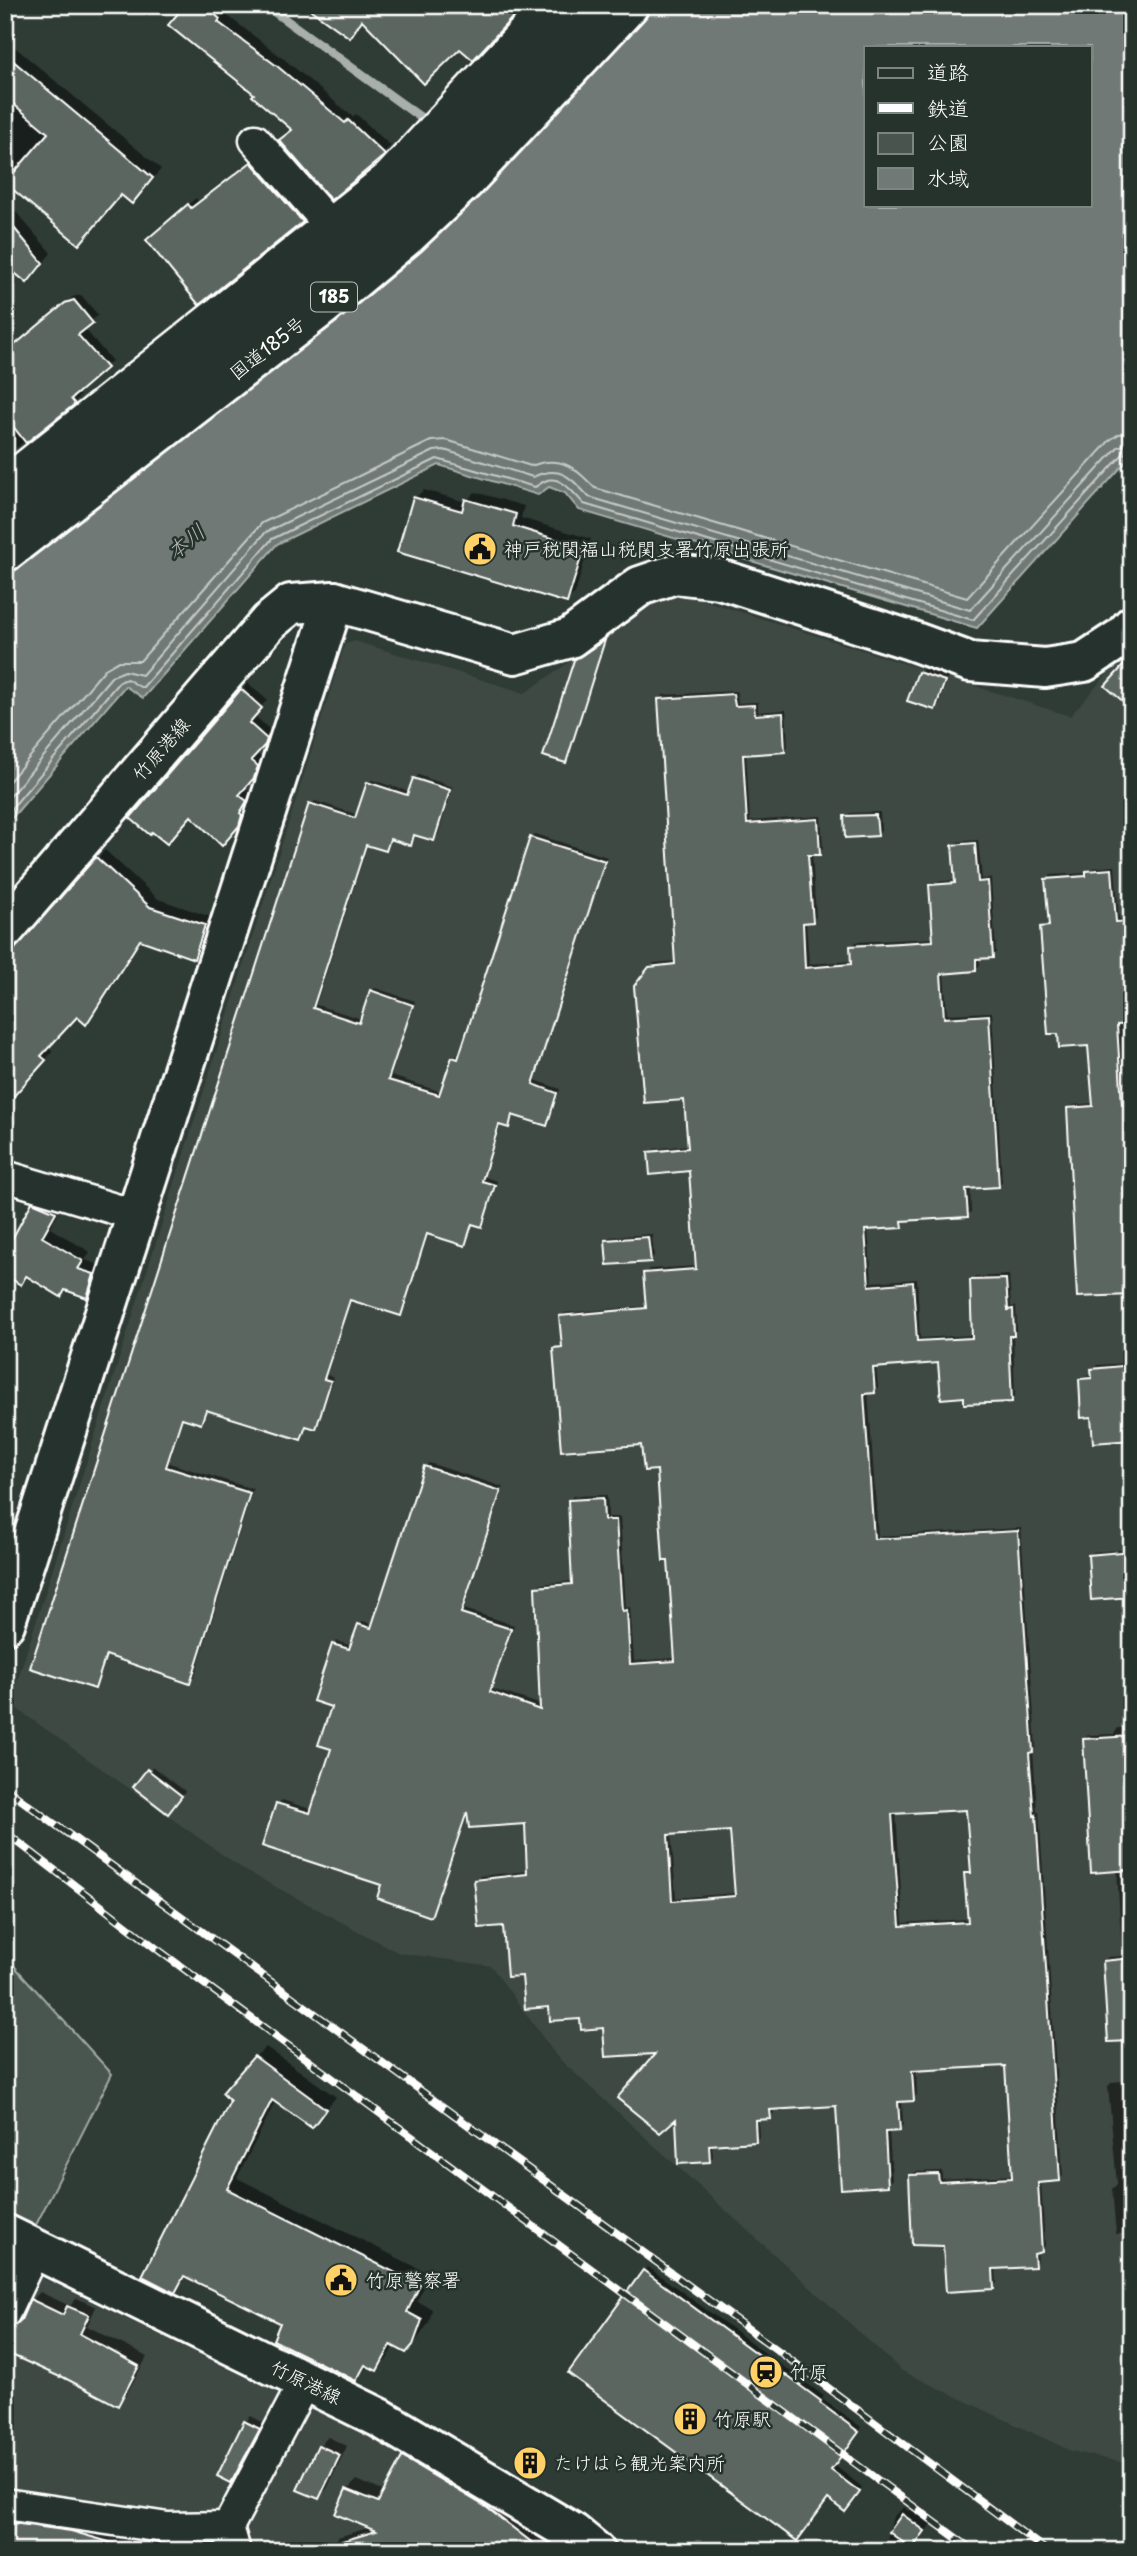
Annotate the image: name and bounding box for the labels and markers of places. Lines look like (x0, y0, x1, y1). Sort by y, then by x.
public building icon: 神戸税関福山税関支署竹原出張所 (461, 530, 499, 568)
place label: 神戸税関福山税関支署竹原出張所 (504, 534, 789, 562)
public building icon: 竹原警察署 (322, 2261, 360, 2299)
place label: 竹原警察署 (366, 2265, 461, 2293)
station icon: 竹原 (747, 2353, 785, 2391)
place label: 竹原 (790, 2357, 828, 2385)
building icon: 竹原駅 (671, 2400, 709, 2438)
place label: 竹原駅 (714, 2404, 771, 2432)
building icon: たけはら観光案内所 (511, 2444, 549, 2482)
place label: たけはら観光案内所 (554, 2448, 725, 2476)

